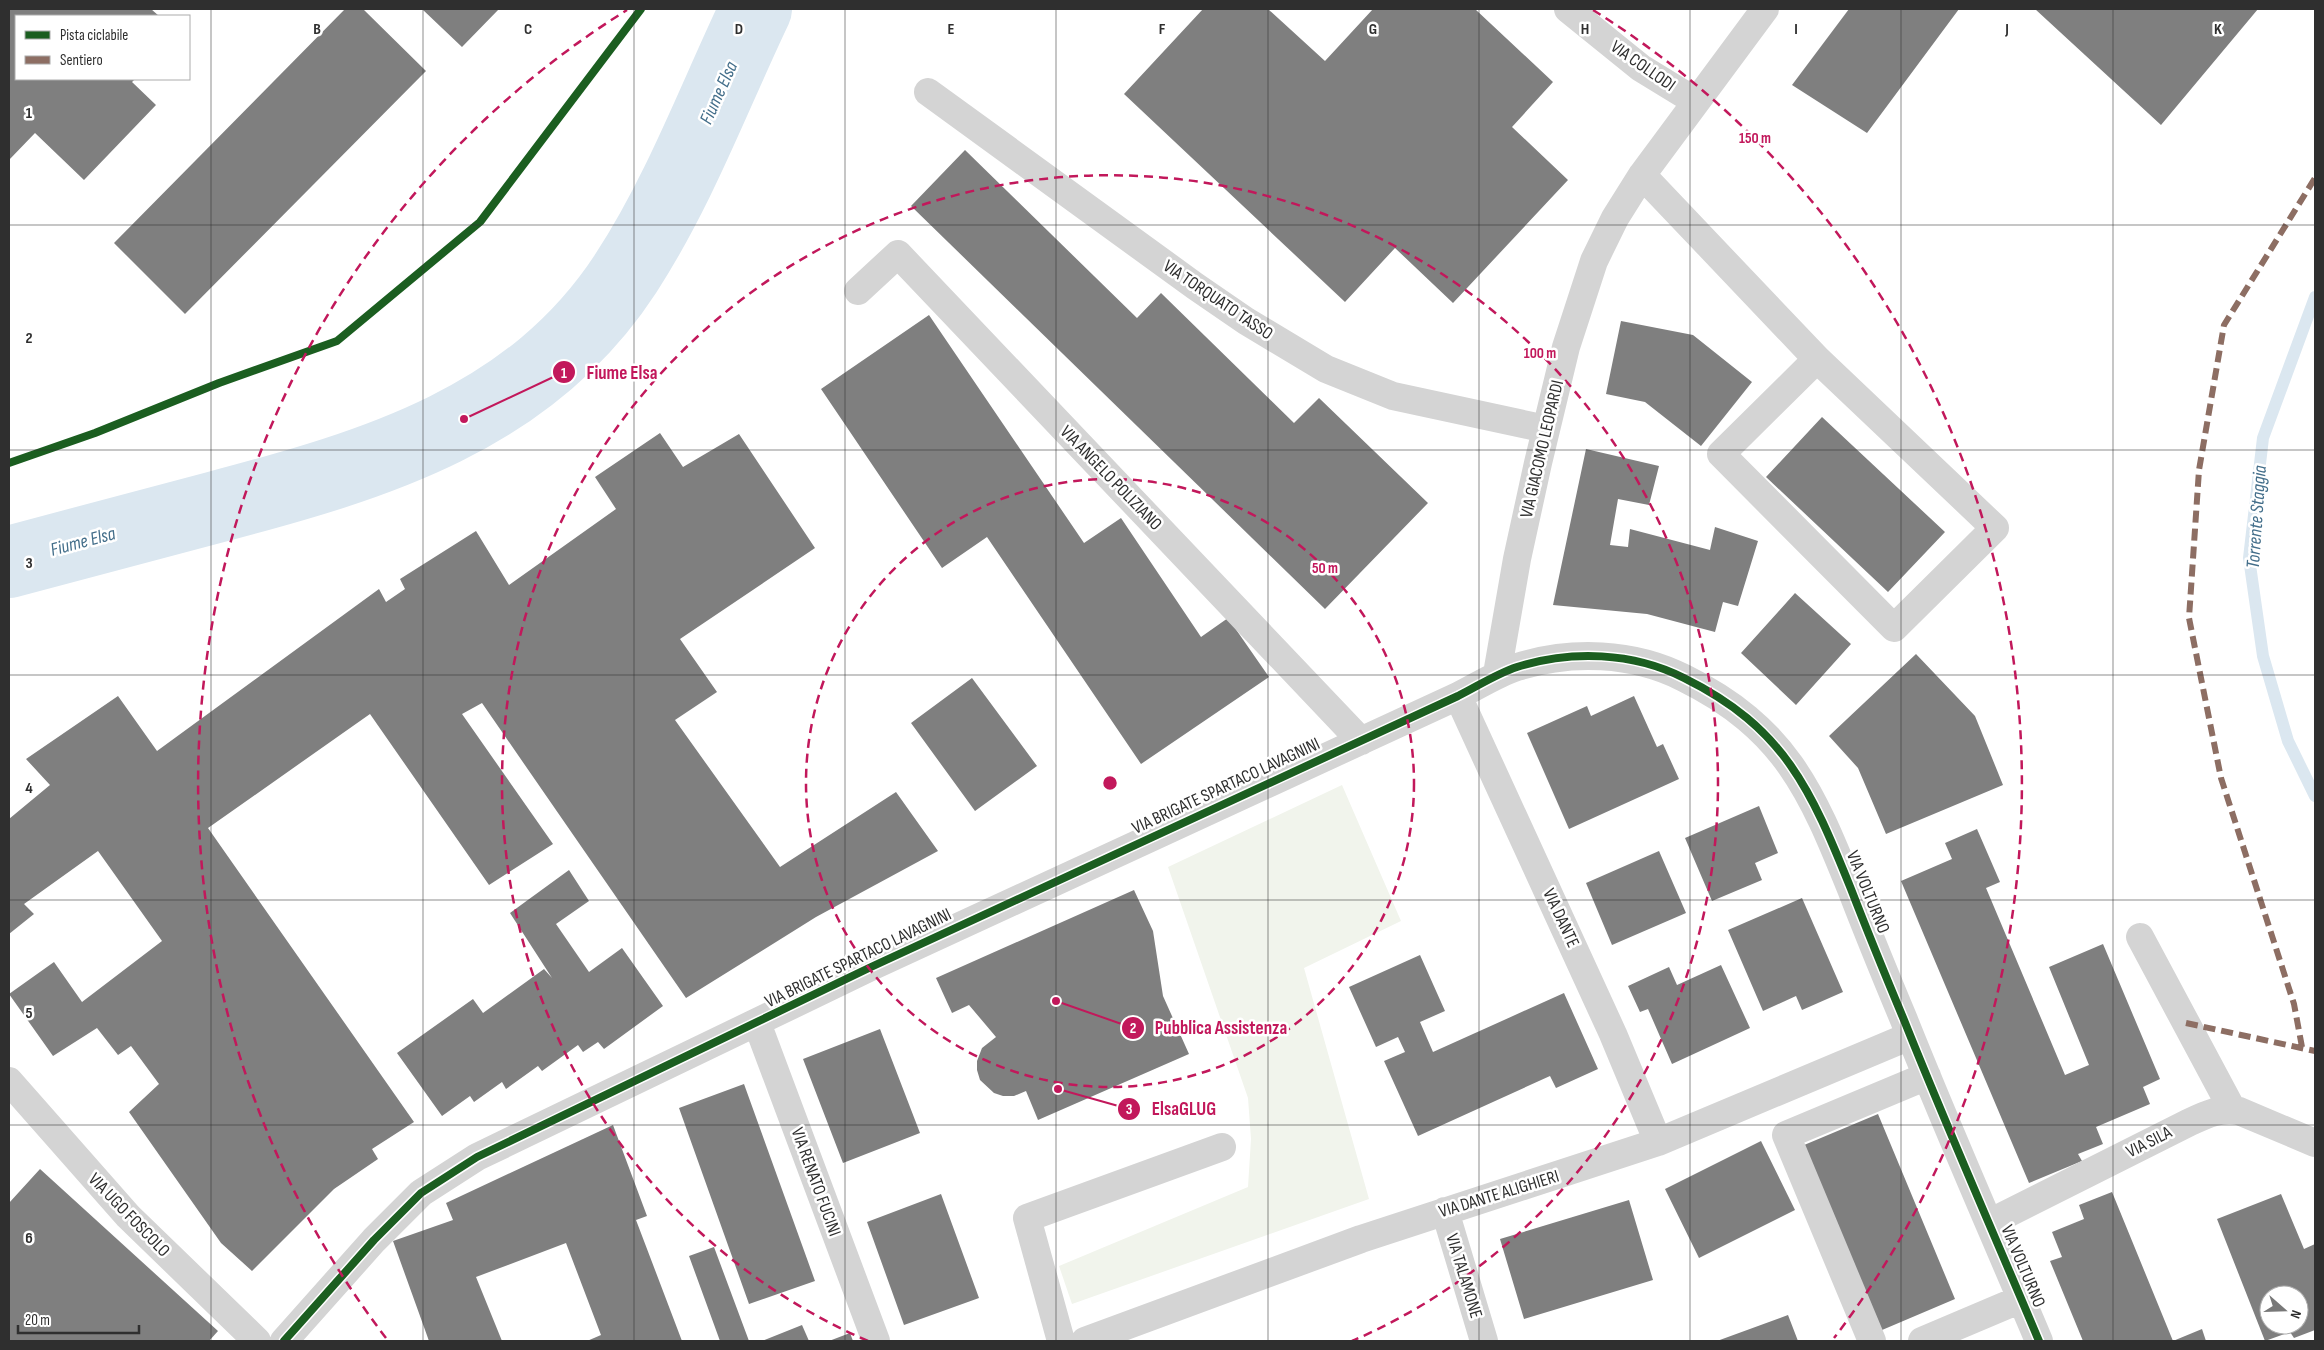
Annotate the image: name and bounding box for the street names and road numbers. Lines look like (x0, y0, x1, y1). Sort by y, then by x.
street label: VIA COLLODI (1607, 36, 1679, 96)
street label: VIA TORQUATO TASSO (1159, 256, 1277, 344)
street label: VIA GIACOMO LEOPARDI (1516, 378, 1568, 520)
street label: VIA ANGELO POLIZIANO (1056, 421, 1166, 535)
street label: VIA BRIGATE SPARTACO LAVAGNINI (1129, 733, 1323, 839)
street label: VIA VOLTURNO (1842, 848, 1894, 936)
street label: VIA DANTE (1538, 885, 1584, 951)
street label: VIA BRIGATE SPARTACO LAVAGNINI (761, 904, 955, 1012)
street label: VIA SILA (2123, 1122, 2175, 1162)
street label: VIA RENATO FUCINI (787, 1125, 845, 1239)
street label: VIA DANTE ALIGHIERI (1436, 1166, 1562, 1222)
street label: VIA UGO FOSCOLO (84, 1169, 174, 1261)
street label: VIA VOLTURNO (1996, 1222, 2050, 1310)
street label: VIA TALAMONE (1441, 1231, 1487, 1321)

